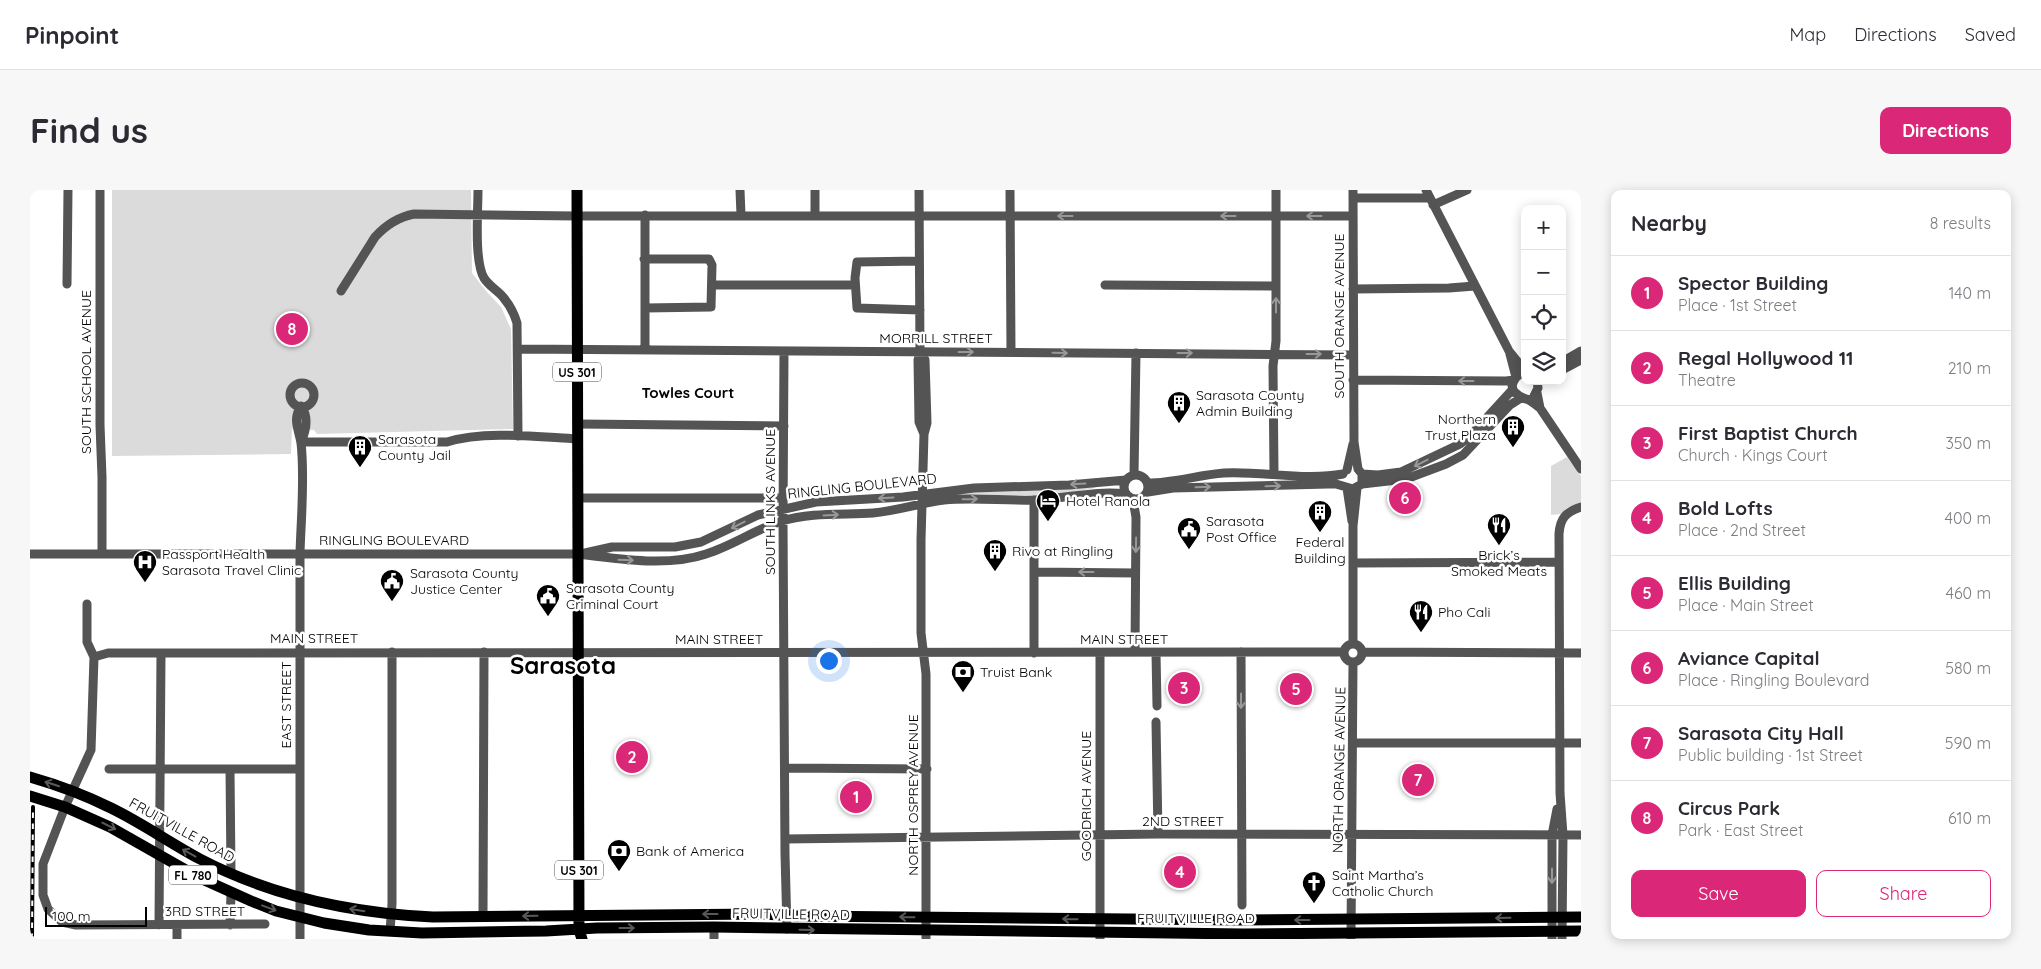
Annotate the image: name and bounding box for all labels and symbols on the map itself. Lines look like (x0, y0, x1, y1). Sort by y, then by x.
one-way arrow (1057, 211, 1074, 221)
one-way arrow (1220, 211, 1236, 221)
one-way arrow (1307, 211, 1323, 221)
street label: SOUTH ORANGE AVENUE (1330, 233, 1348, 398)
street label: SOUTH SCHOOL AVENUE (77, 290, 95, 454)
one-way arrow (1271, 298, 1281, 314)
pin: 8 (276, 310, 308, 348)
street label: MORRILL STREET (879, 329, 993, 347)
one-way arrow (957, 347, 973, 357)
one-way arrow (1052, 348, 1068, 358)
one-way arrow (1176, 348, 1192, 358)
one-way arrow (1305, 349, 1321, 359)
road number: US 301 (553, 362, 601, 382)
one-way arrow (1458, 376, 1474, 386)
district label: Towles Court (642, 383, 734, 402)
place label: Sarasota County Admin Building (1196, 386, 1305, 420)
building icon: Sarasota County Admin Building (1166, 390, 1192, 424)
place label: Northern Trust Plaza (1425, 410, 1496, 444)
building icon: Northern Trust Plaza (1500, 414, 1526, 448)
street label: SOUTH LINKS AVENUE (761, 429, 779, 575)
place label: Sarasota County Jail (378, 430, 451, 464)
building icon: Sarasota County Jail (347, 434, 373, 468)
one-way arrow (1414, 459, 1429, 468)
street label: RINGLING BOULEVARD (786, 469, 938, 503)
pin: 6 (1389, 479, 1421, 517)
one-way arrow (1070, 480, 1086, 489)
one-way arrow (1264, 481, 1280, 490)
one-way arrow (1195, 483, 1211, 492)
hotel icon: Hotel Ranola (1035, 488, 1061, 522)
place label: Hotel Ranola (1066, 492, 1150, 510)
one-way arrow (879, 493, 895, 502)
one-way arrow (962, 494, 978, 504)
building icon: Federal Building (1307, 499, 1333, 533)
one-way arrow (823, 510, 839, 519)
place label: Sarasota Post Office (1206, 512, 1277, 546)
restaurant icon: Brick’s Smoked Meats (1486, 512, 1512, 546)
public building icon: Sarasota Post Office (1176, 516, 1202, 550)
one-way arrow (731, 521, 746, 530)
street label: RINGLING BOULEVARD (319, 531, 469, 549)
place label: Federal Building (1294, 533, 1346, 567)
one-way arrow (1131, 537, 1140, 553)
building icon: Rivo at Ringling (982, 538, 1008, 572)
place label: Rivo at Ringling (1012, 542, 1113, 560)
place label: Passport Health Sarasota Travel Clinic (162, 545, 301, 579)
place label: Brick’s Smoked Meats (1451, 546, 1547, 580)
hospital icon: Passport Health Sarasota Travel Clinic (132, 549, 158, 583)
one-way arrow (618, 555, 634, 564)
place label: Sarasota County Justice Center (410, 564, 519, 598)
one-way arrow (1079, 567, 1095, 577)
public building icon: Sarasota County Justice Center (379, 568, 405, 602)
place label: Sarasota County Criminal Court (566, 579, 675, 613)
public building icon: Sarasota County Criminal Court (535, 583, 561, 617)
restaurant icon: Pho Cali (1408, 599, 1434, 633)
place label: Pho Cali (1438, 603, 1490, 621)
street label: MAIN STREET (270, 629, 358, 647)
street label: MAIN STREET (675, 630, 763, 648)
street label: MAIN STREET (1080, 630, 1168, 648)
your location (816, 648, 842, 674)
district label: Sarasota (510, 650, 616, 680)
bank icon: Truist Bank (950, 659, 976, 693)
street label: EAST STREET (277, 661, 295, 749)
place label: Truist Bank (980, 663, 1052, 681)
pin: 3 (1168, 669, 1200, 707)
pin: 5 (1280, 670, 1312, 708)
street label: NORTH ORANGE AVENUE (1329, 687, 1349, 853)
one-way arrow (1236, 692, 1246, 709)
street label: NORTH OSPREY AVENUE (904, 714, 922, 876)
street label: GOODRICH AVENUE (1077, 731, 1095, 861)
pin: 2 (616, 738, 648, 776)
pin: 7 (1402, 761, 1434, 799)
pin: 1 (840, 778, 872, 816)
one-way arrow (45, 779, 61, 789)
street label: FRUITVILLE ROAD (126, 794, 238, 866)
street label: 2ND STREET (1142, 812, 1224, 830)
one-way arrow (101, 822, 116, 832)
bank icon: Bank of America (606, 838, 632, 872)
place label: Bank of America (636, 842, 744, 860)
one-way arrow (181, 848, 196, 858)
pin: 4 (1164, 853, 1196, 891)
road number: US 301 (555, 860, 603, 880)
road number: FL 780 (169, 866, 217, 884)
place label: Saint Martha’s Catholic Church (1332, 866, 1433, 900)
one-way arrow (1547, 868, 1557, 884)
church icon: Saint Martha’s Catholic Church (1301, 870, 1327, 904)
street label: 3RD STREET (165, 902, 245, 920)
scale bar (45, 904, 148, 927)
one-way arrow (261, 904, 276, 913)
street label: FRUITVILLE ROAD (732, 904, 850, 924)
one-way arrow (349, 905, 365, 915)
one-way arrow (702, 909, 718, 919)
street label: FRUITVILLE ROAD (1137, 909, 1255, 927)
one-way arrow (522, 911, 538, 921)
one-way arrow (900, 912, 916, 922)
one-way arrow (1496, 913, 1512, 923)
one-way arrow (1062, 914, 1078, 924)
one-way arrow (1295, 915, 1311, 925)
one-way arrow (619, 923, 635, 933)
one-way arrow (799, 925, 815, 934)

